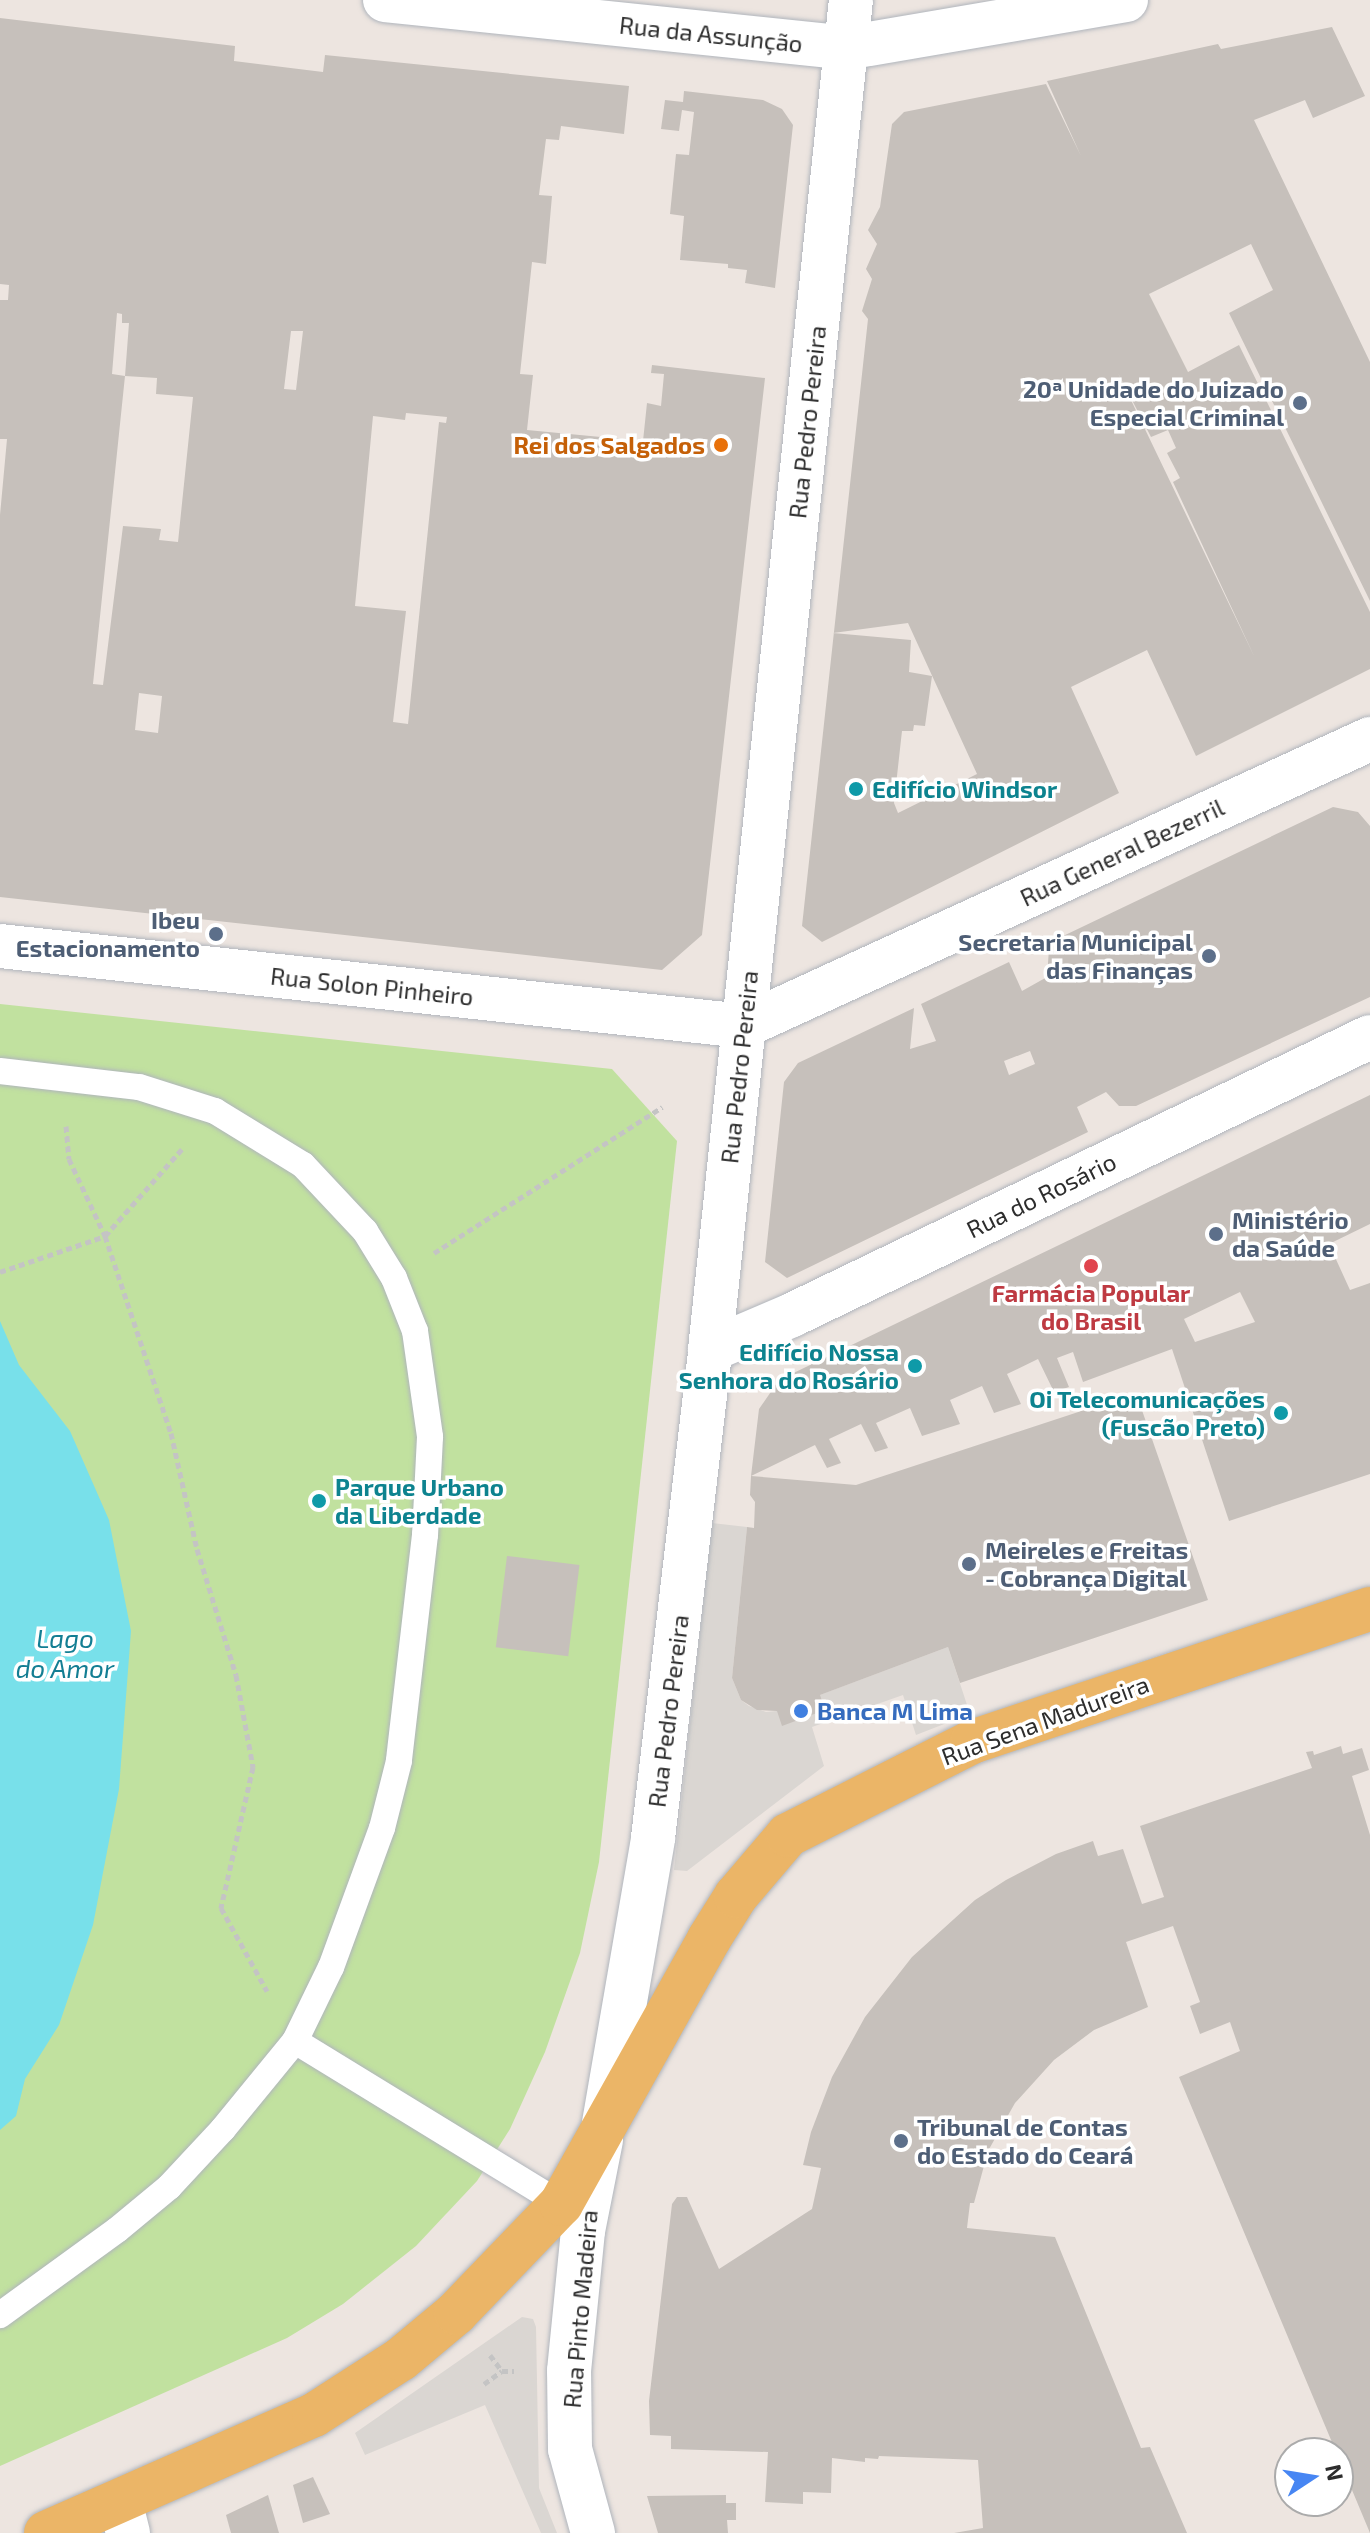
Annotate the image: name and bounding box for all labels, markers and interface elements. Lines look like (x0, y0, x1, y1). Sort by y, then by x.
street label: Rua da Assunção (618, 10, 804, 58)
street label: Rua Pedro Pereira (783, 324, 831, 520)
place label: 20ª Unidade do Juizado Especial Criminal (1022, 375, 1284, 431)
marker: 20ª Unidade do Juizado Especial Criminal (1291, 394, 1309, 412)
place label: Rei dos Salgados (513, 431, 705, 459)
marker: Rei dos Salgados (712, 436, 730, 454)
place label: Edifício Windsor (872, 775, 1057, 803)
marker: Edifício Windsor (847, 780, 865, 798)
street label: Rua General Bezerril (1015, 792, 1229, 912)
place label: Ibeu Estacionamento (16, 906, 200, 962)
marker: Ibeu Estacionamento (207, 925, 225, 943)
place label: Secretaria Municipal das Finanças (958, 928, 1193, 984)
marker: Secretaria Municipal das Finanças (1200, 947, 1218, 965)
street label: Rua Solon Pinheiro (269, 961, 475, 1011)
street label: Rua Pedro Pereira (715, 969, 763, 1165)
street label: Rua do Rosário (962, 1146, 1120, 1244)
place label: Ministério da Saúde (1232, 1206, 1349, 1262)
marker: Ministério da Saúde (1207, 1225, 1225, 1243)
marker: Farmácia Popular do Brasil (1082, 1257, 1100, 1275)
place label: Farmácia Popular do Brasil (992, 1279, 1190, 1335)
place label: Edifício Nossa Senhora do Rosário (679, 1338, 899, 1394)
marker: Edifício Nossa Senhora do Rosário (906, 1357, 924, 1375)
place label: Oi Telecomunicações (Fuscão Preto) (1029, 1385, 1265, 1441)
marker: Oi Telecomunicações (Fuscão Preto) (1272, 1404, 1290, 1422)
place label: Parque Urbano da Liberdade (335, 1473, 504, 1529)
marker: Parque Urbano da Liberdade (310, 1492, 328, 1510)
place label: Meireles e Freitas - Cobrança Digital (985, 1536, 1188, 1592)
marker: Meireles e Freitas - Cobrança Digital (960, 1555, 978, 1573)
street label: Rua Pedro Pereira (642, 1613, 694, 1809)
water label: Lago do Amor (15, 1622, 115, 1684)
street label: Rua Sena Madureira (937, 1669, 1153, 1771)
place label: Banca M Lima (817, 1697, 973, 1725)
marker: Banca M Lima (792, 1702, 810, 1720)
place label: Tribunal de Contas do Estado do Ceará (917, 2113, 1133, 2169)
marker: Tribunal de Contas do Estado do Ceará (892, 2132, 910, 2150)
street label: Rua Pinto Madeira (557, 2209, 603, 2409)
north arrow (1274, 2437, 1354, 2517)
text: N (1321, 2462, 1350, 2483)

